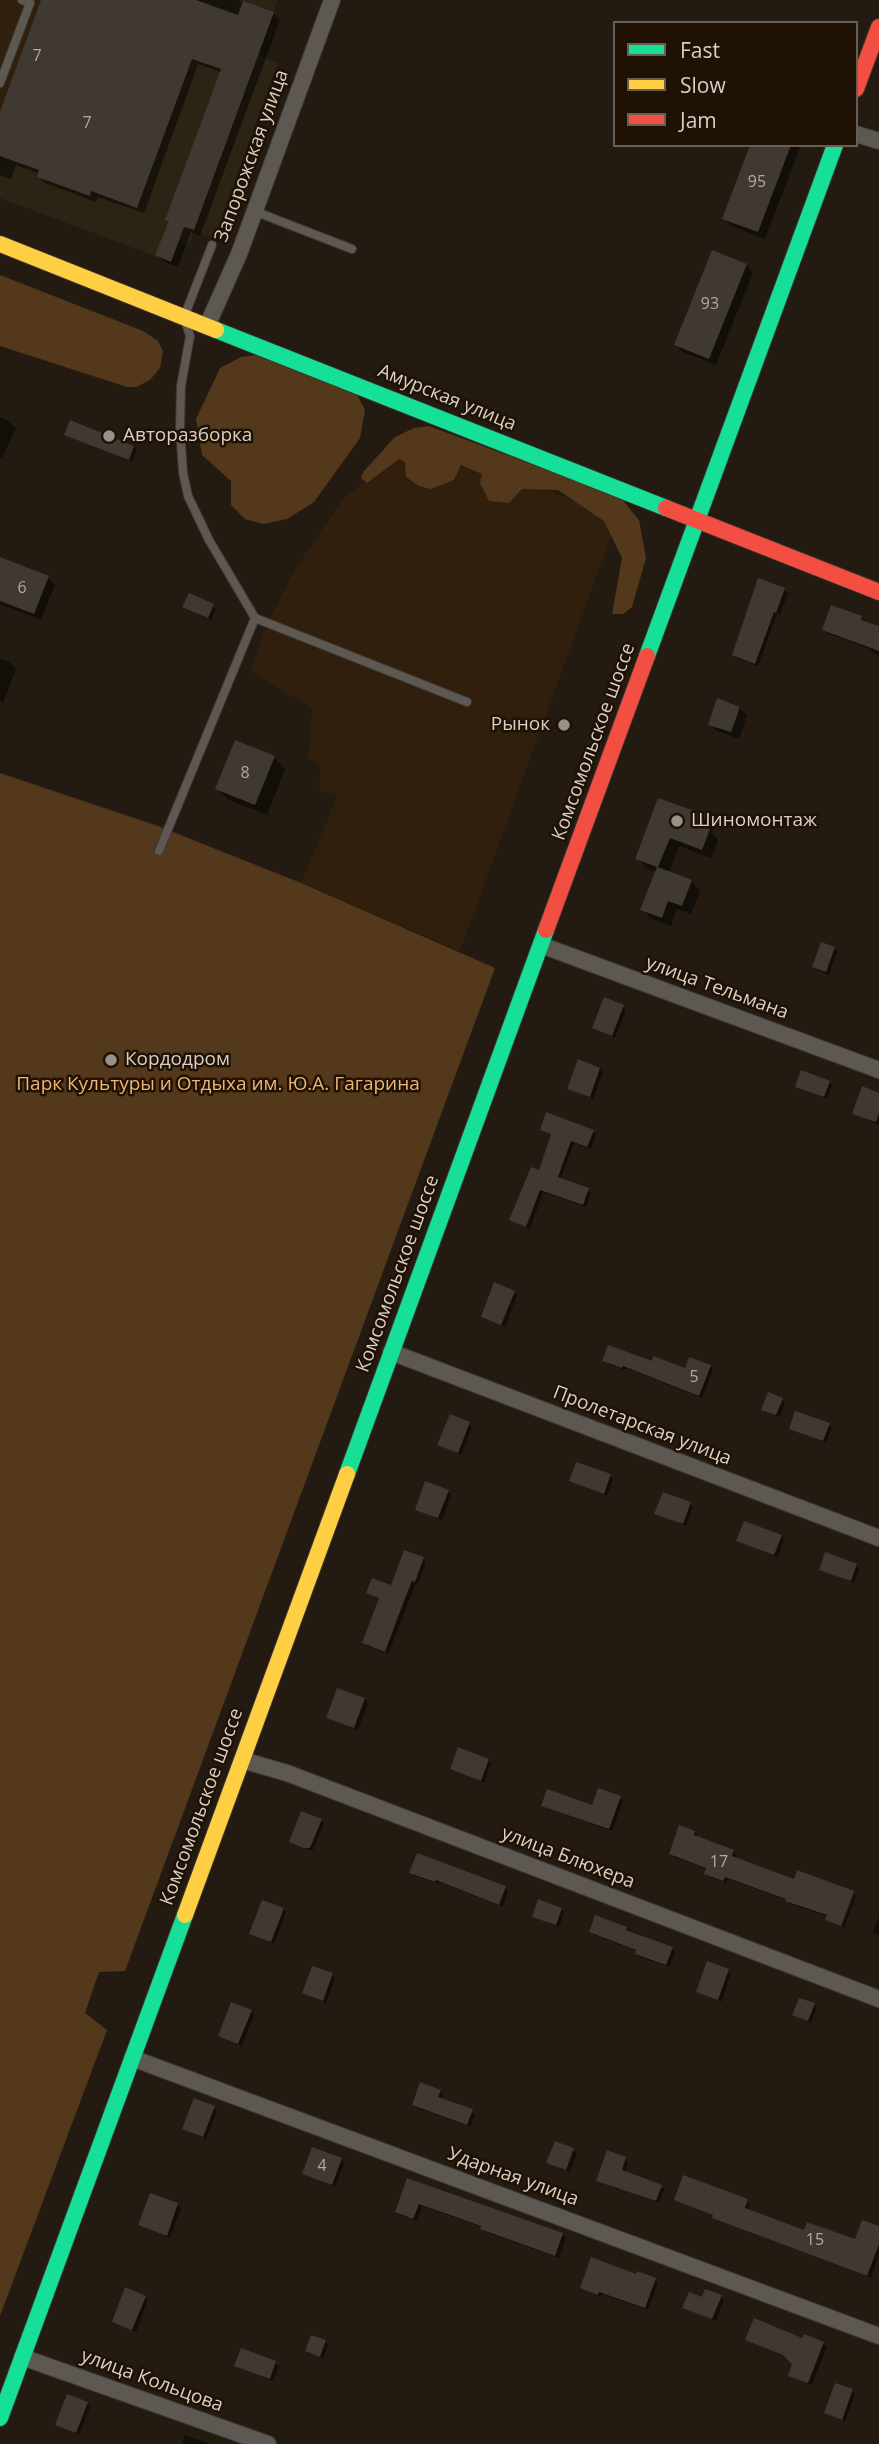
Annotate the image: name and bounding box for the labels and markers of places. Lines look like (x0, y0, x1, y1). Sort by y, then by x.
place label: Авторазборка (123, 425, 252, 447)
marker: Авторазборка (101, 428, 117, 444)
place label: Рынок (491, 714, 550, 736)
marker: Рынок (556, 717, 572, 733)
place label: Шиномонтаж (691, 810, 817, 832)
marker: Шиномонтаж (669, 813, 685, 829)
place label: Кордодром (125, 1049, 230, 1071)
marker: Кордодром (103, 1052, 119, 1068)

